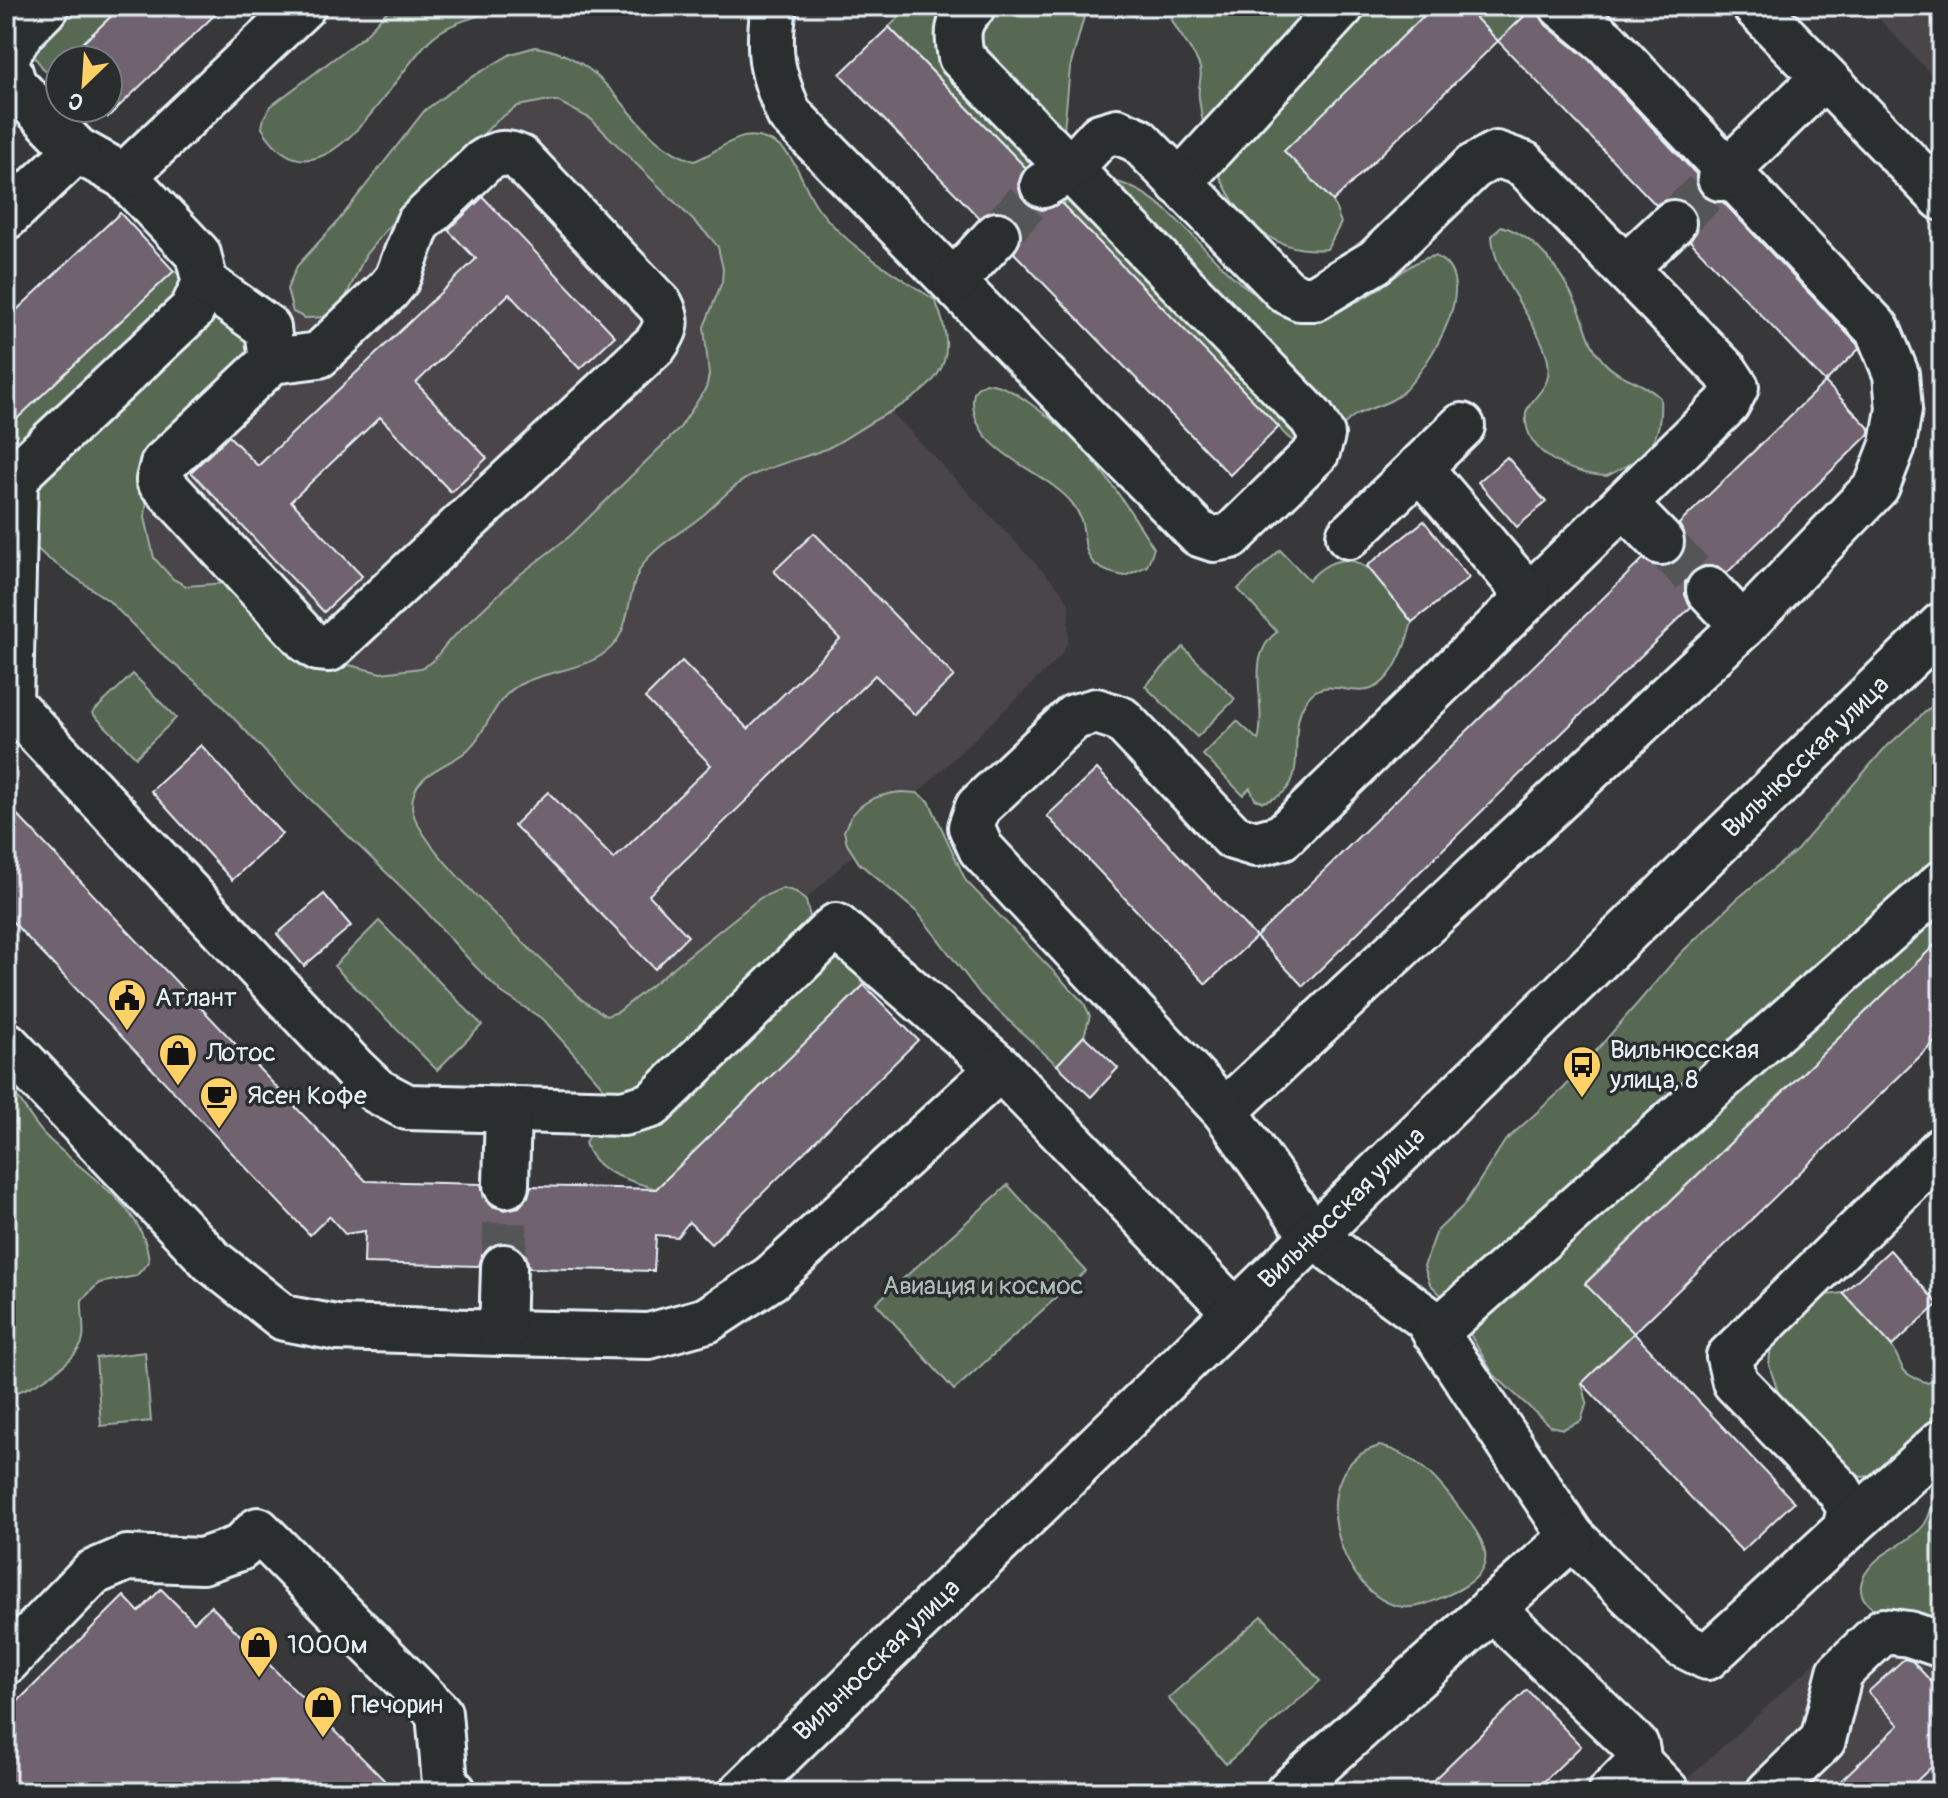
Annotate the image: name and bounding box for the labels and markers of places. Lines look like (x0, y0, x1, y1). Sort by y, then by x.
public building icon: Атлант (106, 977, 148, 1032)
place label: Атлант (155, 982, 237, 1014)
shop icon: Лотос (157, 1032, 199, 1087)
place label: Вильнюсская улица, 8 (1609, 1034, 1759, 1096)
place label: Лотос (205, 1037, 276, 1069)
bus stop icon: Вильнюсская улица, 8 (1561, 1044, 1603, 1099)
cafe icon: Ясен Кофе (198, 1075, 240, 1130)
place label: Ясен Кофе (247, 1080, 367, 1112)
shop icon: 1000м (238, 1624, 280, 1679)
place label: 1000м (287, 1629, 368, 1661)
shop icon: Печорин (302, 1684, 344, 1739)
place label: Печорин (351, 1689, 443, 1721)

